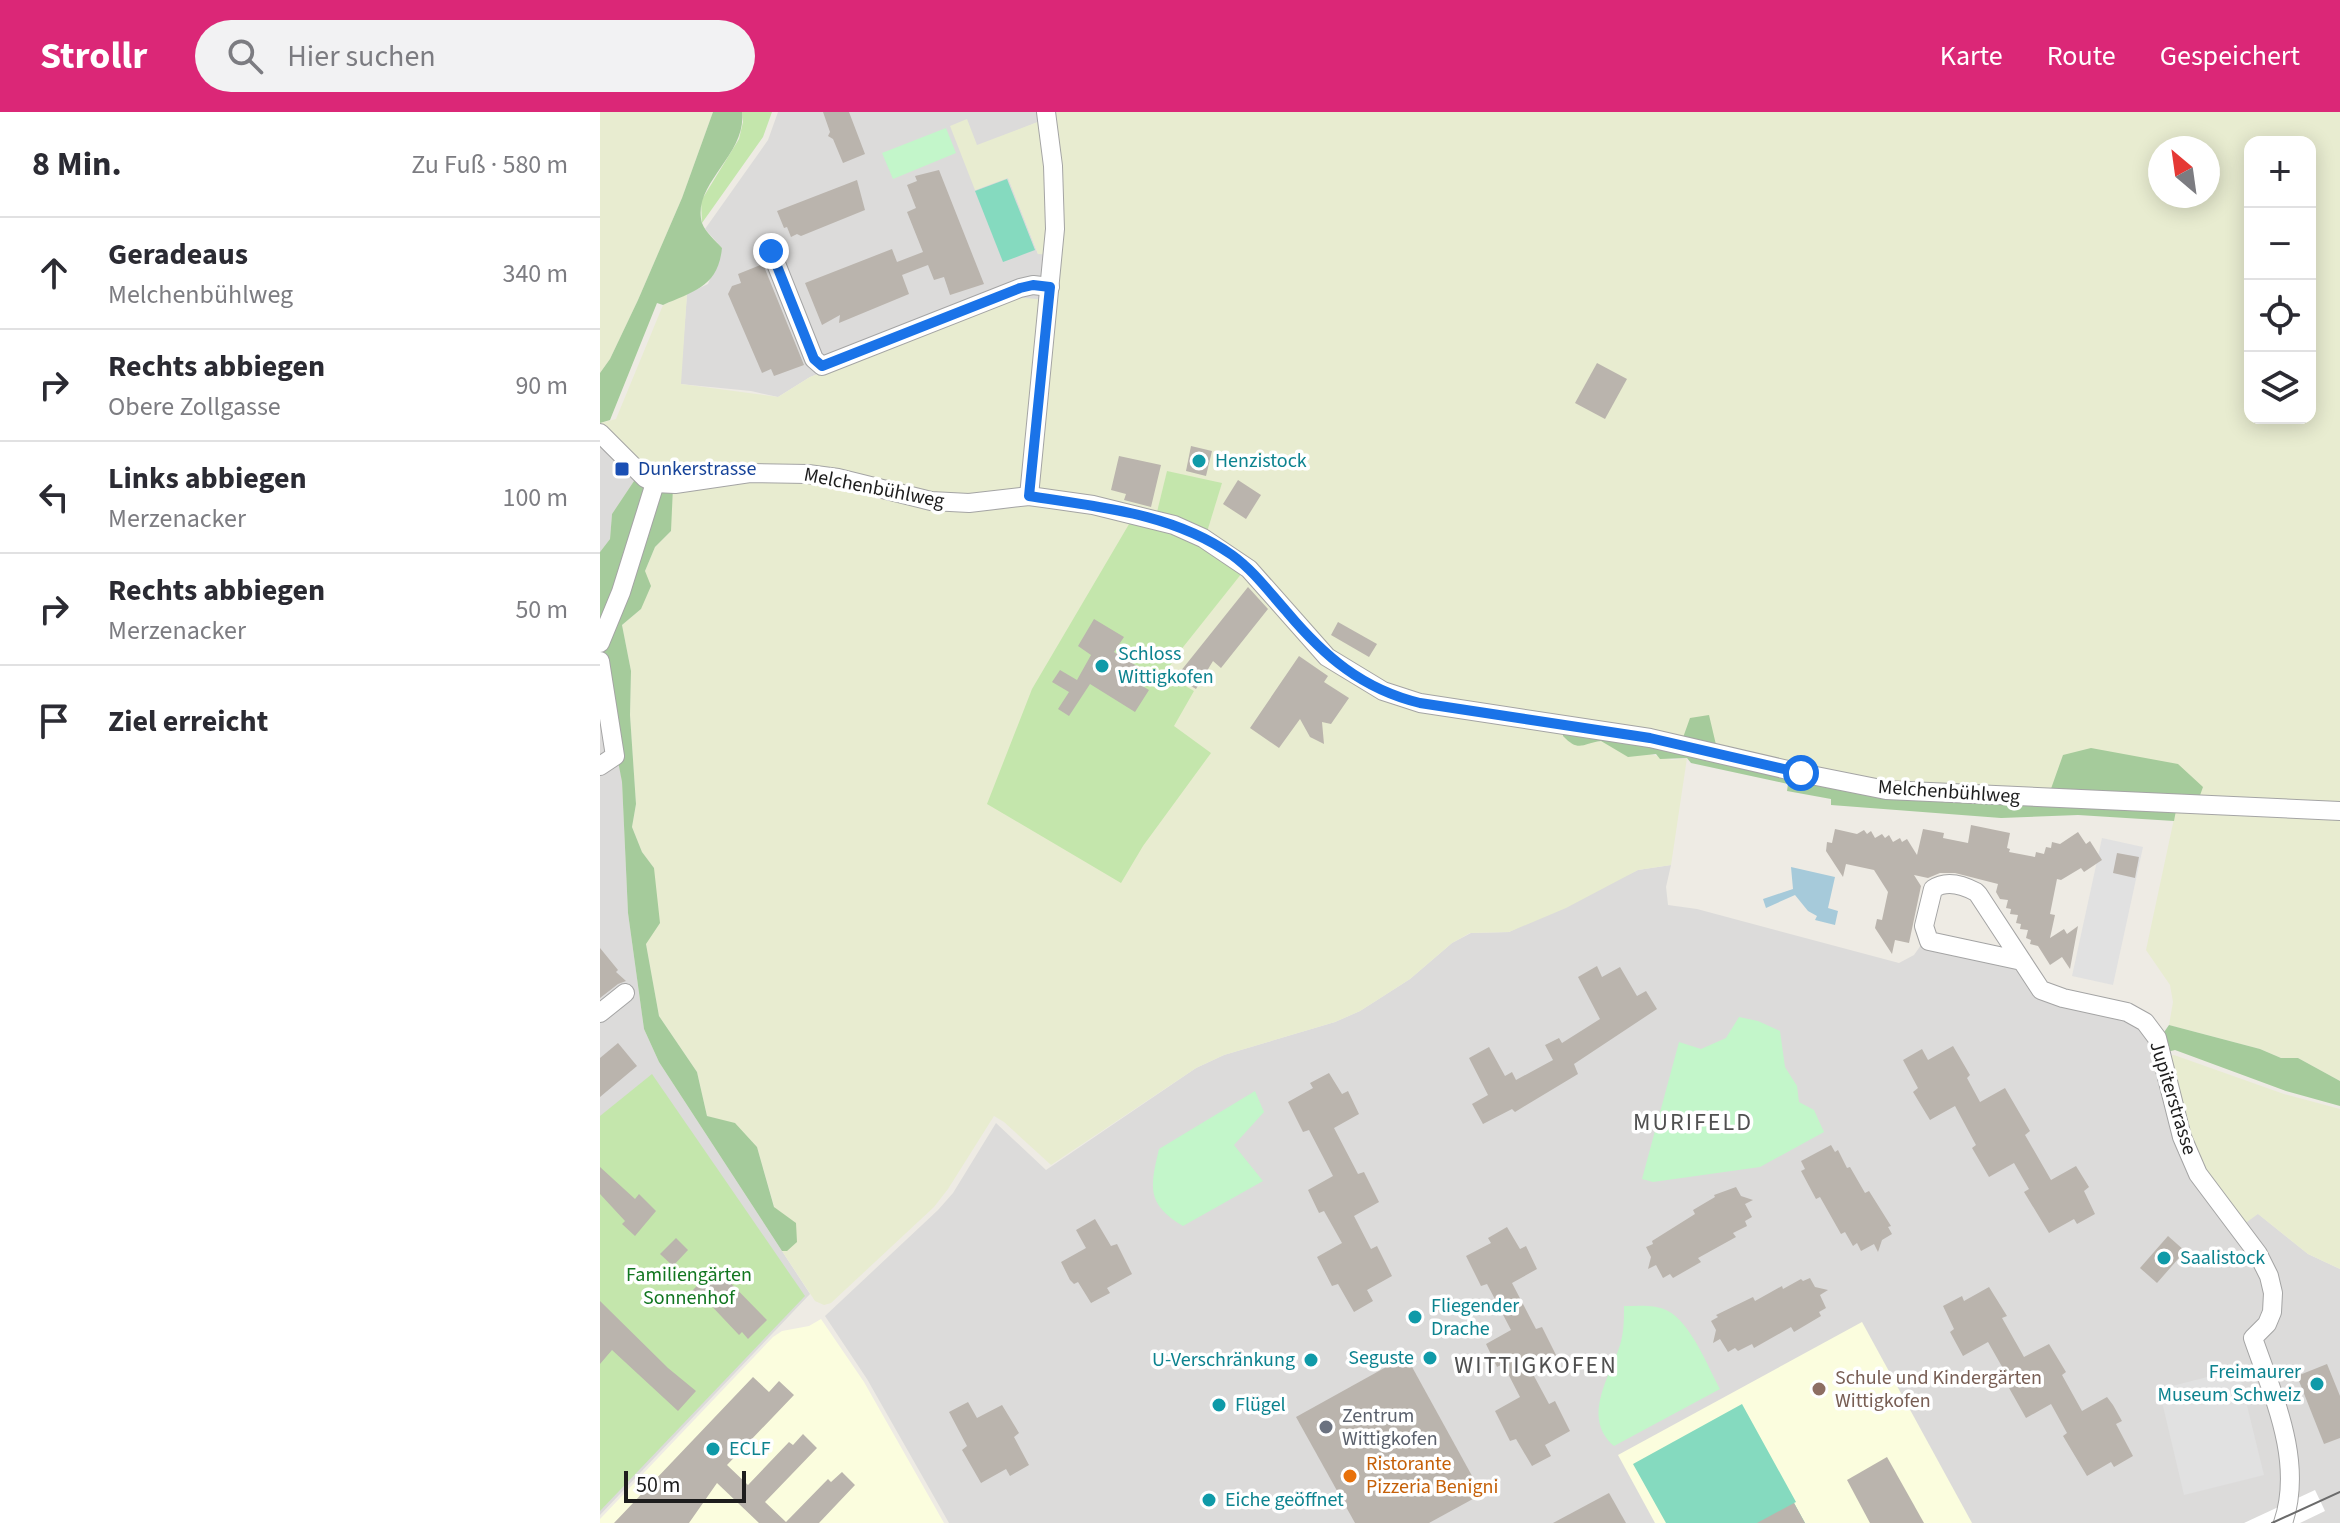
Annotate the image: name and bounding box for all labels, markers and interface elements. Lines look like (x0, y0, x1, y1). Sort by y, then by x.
search box (195, 20, 755, 92)
text: Strollr (40, 29, 147, 83)
icon: search (223, 34, 267, 78)
text: Hier suchen (287, 35, 436, 78)
text: Karte (1940, 36, 2003, 76)
text: Route (2047, 36, 2116, 76)
text: Gespeichert (2160, 36, 2300, 76)
north arrow (2148, 136, 2220, 208)
map controls (2244, 136, 2316, 424)
button: + (2244, 136, 2316, 208)
text: 8 Min. (32, 140, 122, 189)
text: Zu Fuß · 580 m (411, 146, 568, 183)
button: − (2244, 208, 2316, 280)
text: Geradeaus (108, 233, 248, 276)
route end (753, 233, 789, 269)
icon: ahead (32, 251, 76, 295)
text: 340 m (502, 255, 568, 292)
text: Melchenbühlweg (108, 276, 293, 313)
button: locate (2244, 280, 2316, 352)
text: Rechts abbiegen (108, 345, 325, 388)
button: layers (2244, 352, 2316, 424)
icon: right (32, 363, 76, 407)
text: 90 m (515, 367, 568, 404)
text: Obere Zollgasse (108, 388, 281, 425)
place label: Henzistock (1215, 447, 1307, 475)
marker: Henzistock (1190, 452, 1208, 470)
place label: Dunkerstrasse (638, 455, 756, 483)
text: Links abbiegen (108, 457, 307, 500)
marker: Dunkerstrasse (613, 460, 631, 478)
street label: Melchenbühlweg (801, 461, 947, 515)
icon: left (32, 475, 76, 519)
text: 100 m (502, 479, 568, 516)
text: Merzenacker (108, 500, 246, 537)
text: Rechts abbiegen (108, 569, 325, 612)
icon: right (32, 587, 76, 631)
text: 50 m (515, 591, 568, 628)
text: Merzenacker (108, 612, 246, 649)
place label: Schloss Wittigkofen (1118, 640, 1214, 691)
marker: Schloss Wittigkofen (1093, 657, 1111, 675)
icon: arrive (32, 699, 76, 743)
text: Ziel erreicht (108, 700, 268, 743)
route start (1783, 755, 1819, 791)
street label: Melchenbühlweg (1877, 773, 2021, 811)
street label: Jupiterstrasse (2142, 1038, 2204, 1158)
district label: MURIFELD (1633, 1105, 1753, 1140)
place label: Saalistock (2180, 1244, 2265, 1272)
marker: Saalistock (2155, 1249, 2173, 1267)
park label: Familiengärten Sonnenhof (626, 1261, 752, 1312)
place label: Fliegender Drache (1431, 1292, 1519, 1343)
marker: Fliegender Drache (1406, 1308, 1424, 1326)
place label: Seguste (1348, 1344, 1414, 1372)
place label: U-Verschränkung (1152, 1346, 1295, 1374)
district label: WITTIGKOFEN (1454, 1348, 1618, 1383)
marker: Seguste (1421, 1349, 1439, 1367)
marker: U-Verschränkung (1302, 1351, 1320, 1369)
place label: Freimaurer Museum Schweiz (2157, 1358, 2301, 1409)
place label: Schule und Kindergärten Wittigkofen (1835, 1364, 2042, 1415)
marker: Freimaurer Museum Schweiz (2308, 1375, 2326, 1393)
marker: Schule und Kindergärten Wittigkofen (1810, 1380, 1828, 1398)
place label: Flügel (1235, 1391, 1286, 1419)
marker: Flügel (1210, 1396, 1228, 1414)
place label: Zentrum Wittigkofen (1342, 1402, 1438, 1453)
marker: Zentrum Wittigkofen (1317, 1418, 1335, 1436)
place label: ECLF (729, 1435, 771, 1463)
marker: ECLF (704, 1440, 722, 1458)
place label: Ristorante Pizzeria Benigni (1366, 1450, 1498, 1501)
scale bar (624, 1467, 746, 1503)
marker: Ristorante Pizzeria Benigni (1341, 1467, 1359, 1485)
text: 50 m (636, 1469, 681, 1501)
place label: Eiche geöffnet (1225, 1486, 1344, 1514)
marker: Eiche geöffnet (1200, 1491, 1218, 1509)

